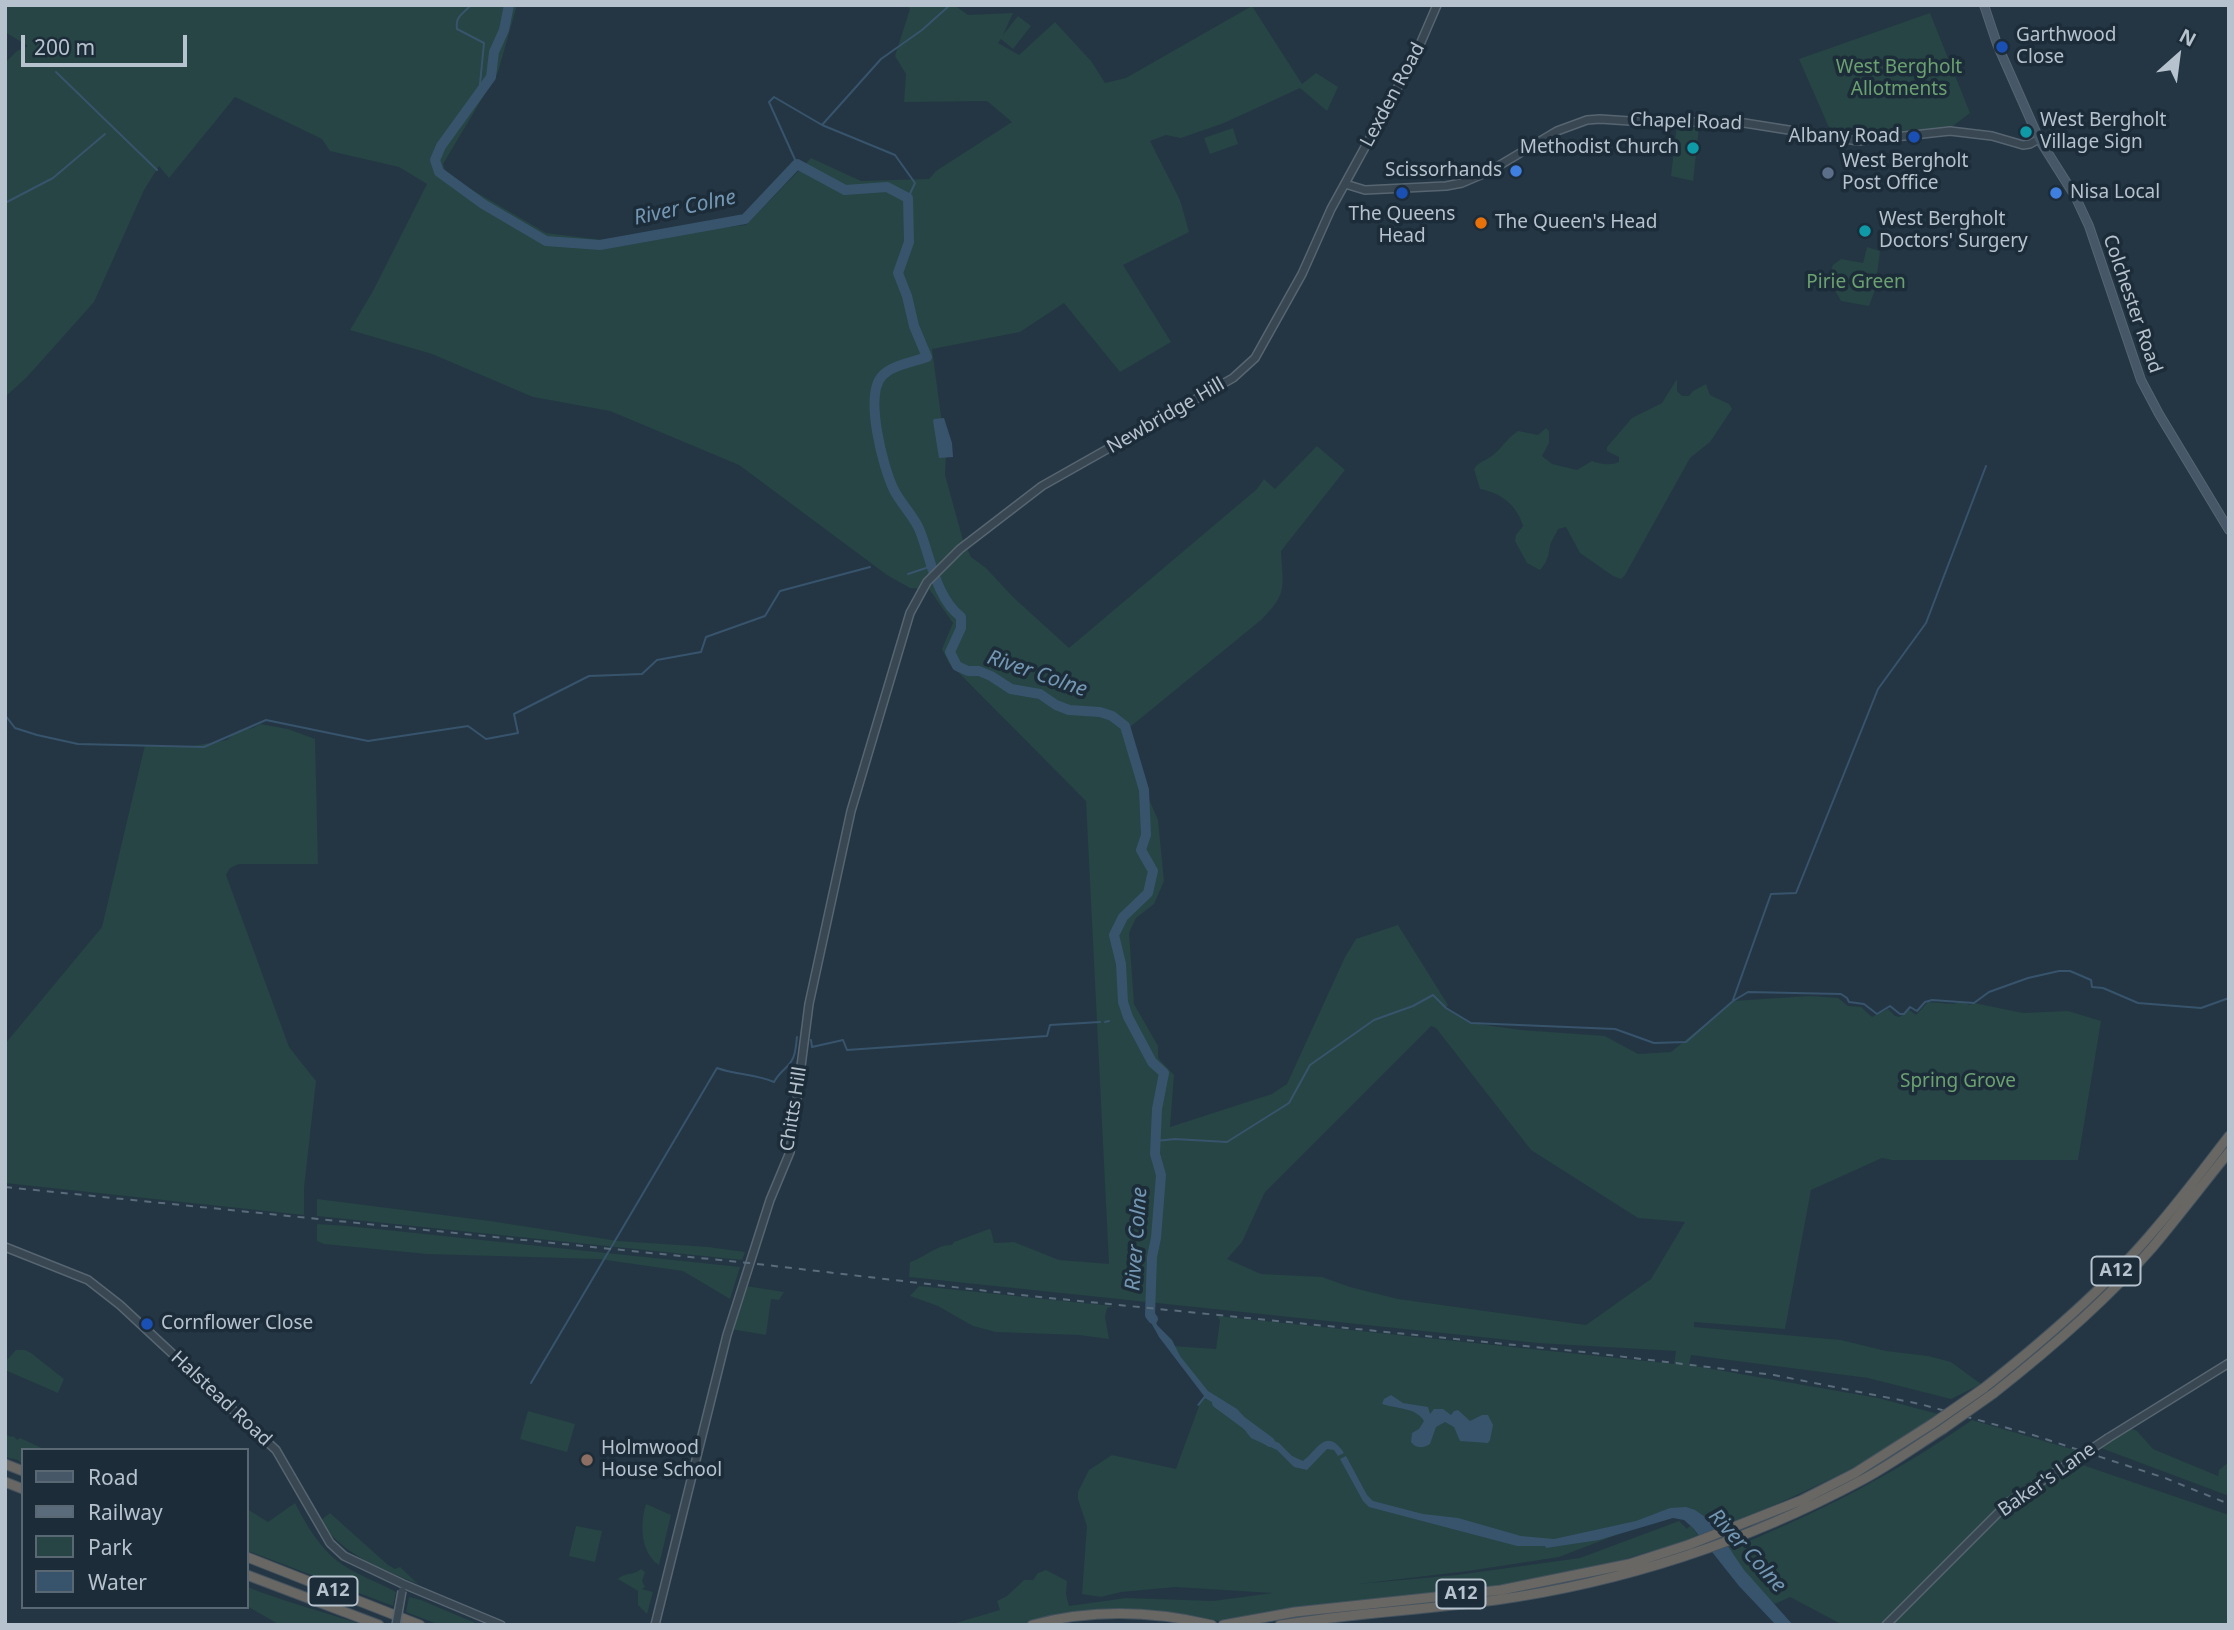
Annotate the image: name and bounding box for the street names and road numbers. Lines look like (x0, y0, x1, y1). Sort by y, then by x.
street label: Lexden Road (1356, 39, 1430, 151)
street label: Chapel Road (1629, 109, 1743, 135)
street label: Colchester Road (2098, 232, 2166, 376)
street label: Newbridge Hill (1103, 373, 1229, 459)
street label: Chitts Hill (776, 1065, 812, 1153)
road number: A12 (2092, 1256, 2140, 1286)
street label: Halstead Road (166, 1347, 276, 1451)
street label: Baker's Lane (1994, 1438, 2100, 1522)
road number: A12 (308, 1576, 358, 1606)
road number: A12 (1436, 1580, 1486, 1609)

